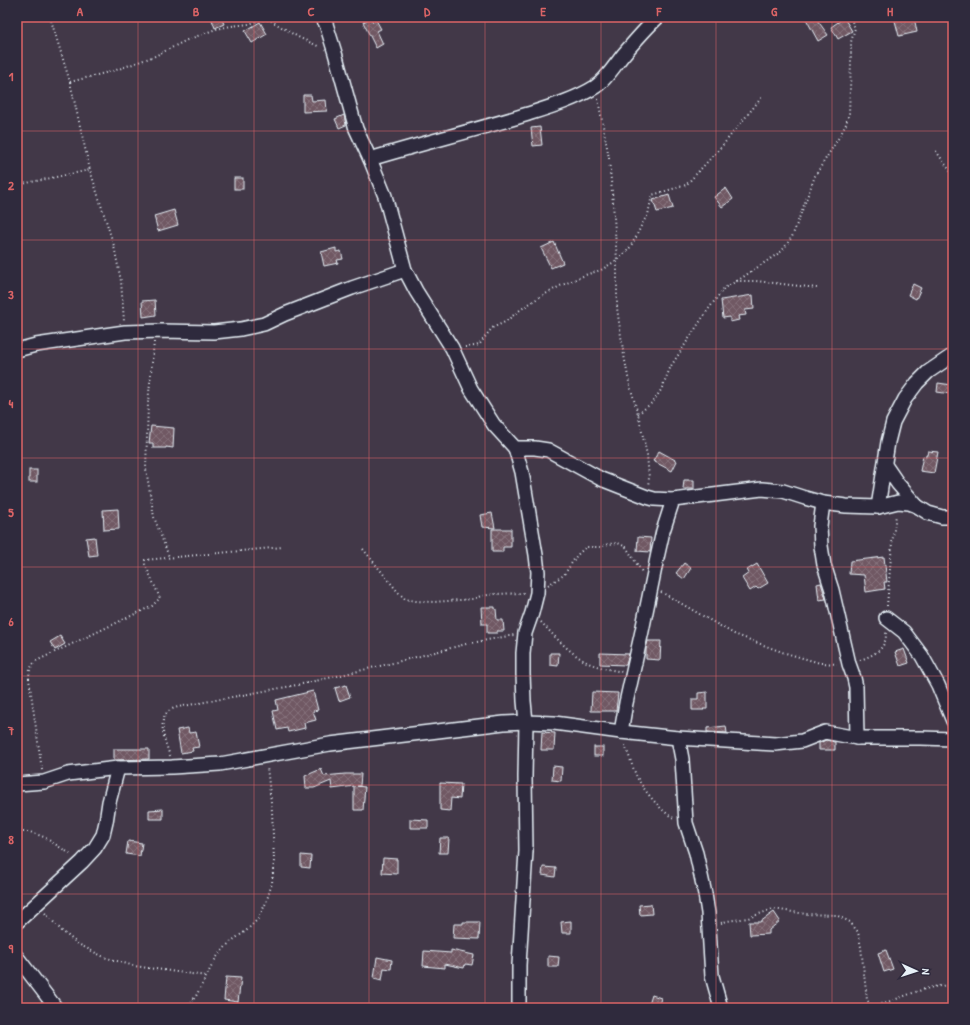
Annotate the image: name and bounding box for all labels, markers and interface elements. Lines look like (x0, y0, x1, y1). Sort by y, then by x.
text: A (77, 2, 84, 20)
text: B (193, 2, 200, 20)
text: C (307, 2, 315, 20)
text: D (424, 2, 431, 20)
text: E (540, 2, 546, 20)
text: F (656, 2, 663, 20)
text: G (771, 2, 778, 20)
text: H (887, 2, 893, 20)
text: 1 (9, 67, 14, 85)
text: 2 (8, 176, 15, 194)
text: 3 (8, 285, 14, 303)
text: 4 (9, 394, 14, 412)
text: 5 (8, 503, 14, 521)
text: 6 (8, 612, 14, 630)
text: 7 (7, 721, 15, 739)
text: 8 (8, 830, 14, 848)
text: 9 (9, 939, 14, 957)
north arrow (896, 951, 936, 991)
text: N (919, 968, 933, 975)

